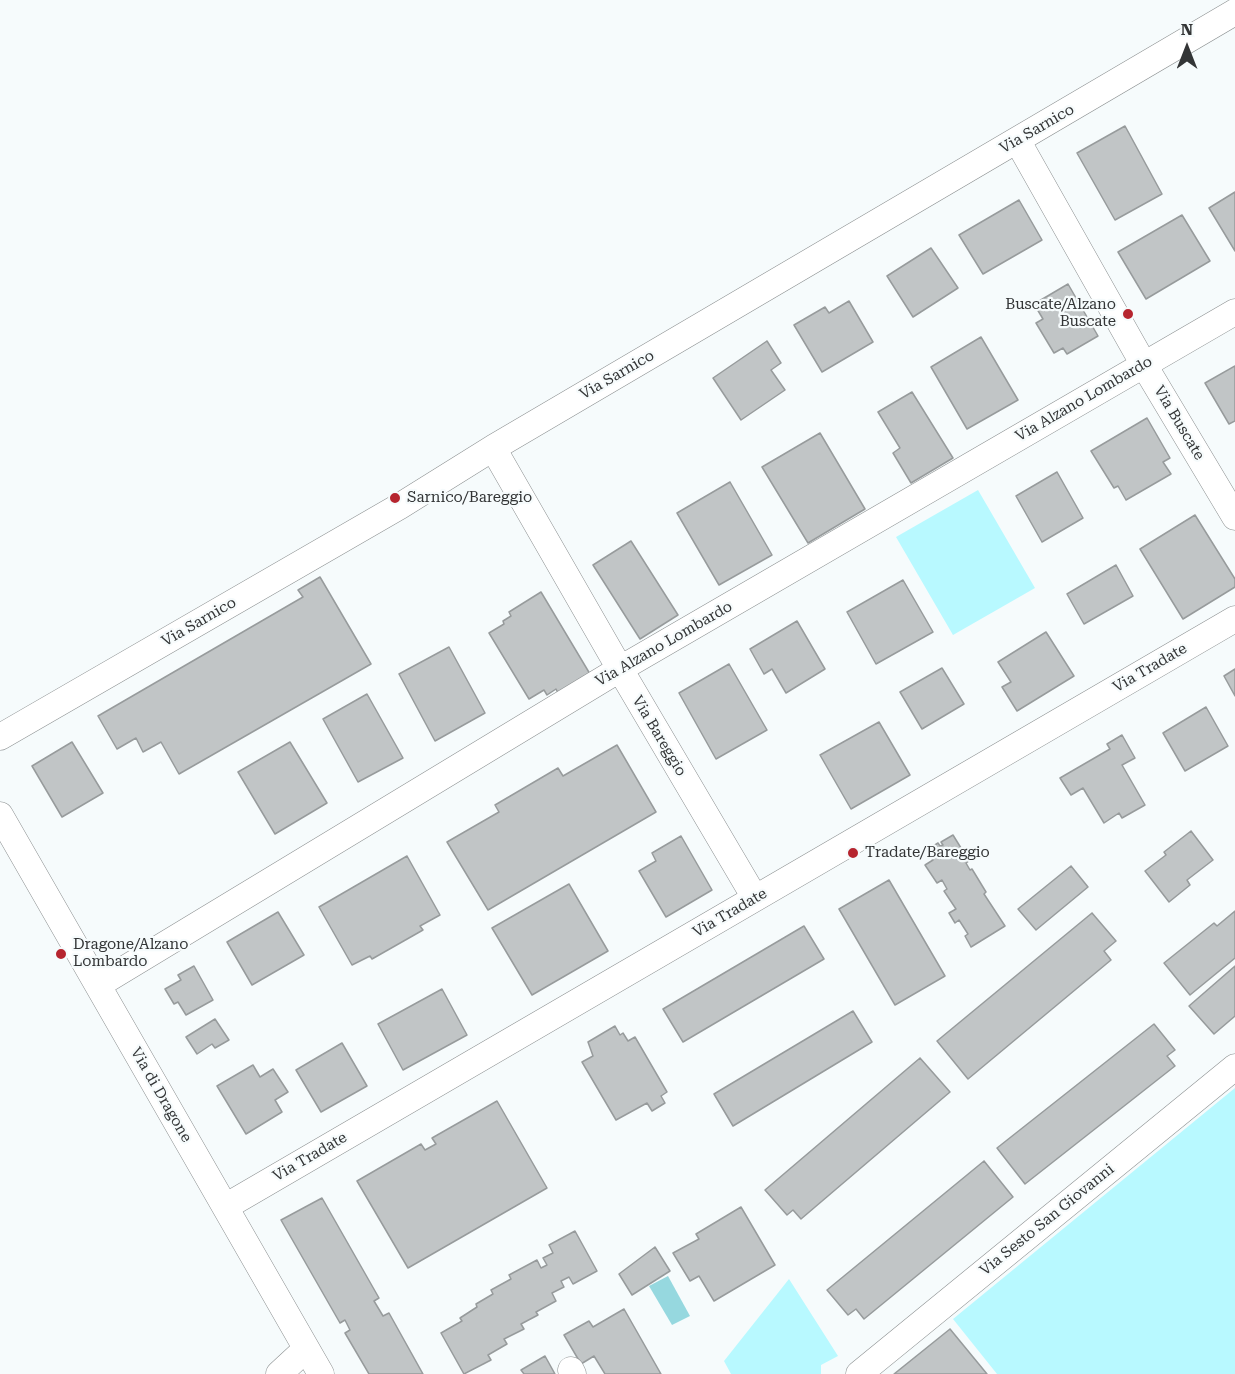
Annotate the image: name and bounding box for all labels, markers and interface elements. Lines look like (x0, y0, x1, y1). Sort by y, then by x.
north arrow (1157, 18, 1217, 78)
text: N (1181, 20, 1193, 39)
street label: Via Sarnico (997, 100, 1077, 158)
place label: Buscate/Alzano Buscate (1005, 296, 1116, 331)
marker: Buscate/Alzano Buscate (1121, 307, 1135, 321)
street label: Via Sarnico (577, 346, 657, 404)
street label: Via Alzano Lombardo (1012, 352, 1156, 446)
street label: Via Buscate (1150, 383, 1208, 463)
place label: Sarnico/Bareggio (407, 489, 532, 507)
marker: Sarnico/Bareggio (388, 491, 402, 505)
street label: Via Sarnico (159, 593, 239, 651)
street label: Via Alzano Lombardo (592, 597, 736, 691)
street label: Via Tradate (1110, 640, 1190, 696)
street label: Via Bareggio (628, 693, 690, 779)
place label: Tradate/Bareggio (865, 844, 990, 862)
marker: Tradate/Bareggio (846, 846, 860, 860)
street label: Via Tradate (690, 885, 770, 941)
place label: Dragone/Alzano Lombardo (73, 936, 188, 971)
marker: Dragone/Alzano Lombardo (54, 947, 68, 961)
street label: Via di Dragone (127, 1044, 195, 1146)
street label: Via Tradate (270, 1129, 350, 1185)
street label: Via Sesto San Giovanni (976, 1160, 1118, 1280)

